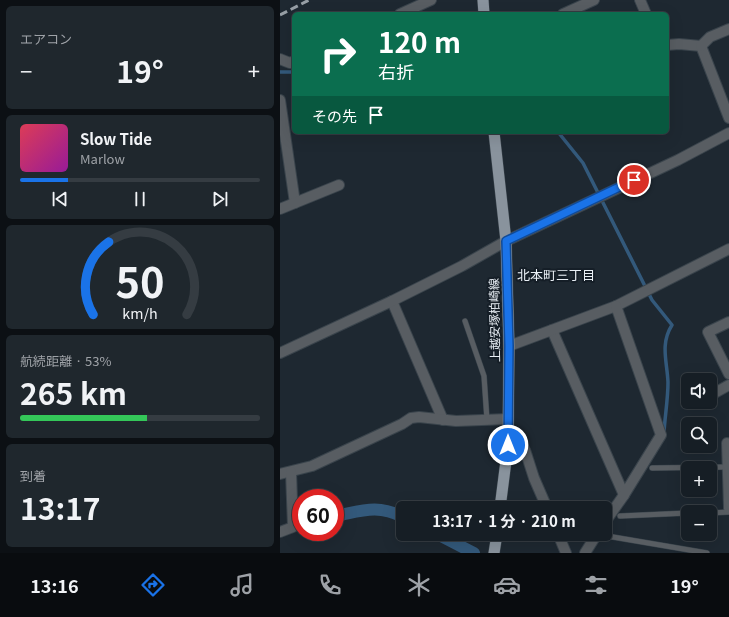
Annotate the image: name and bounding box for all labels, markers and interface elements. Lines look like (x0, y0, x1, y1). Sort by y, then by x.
text: 120 m (378, 21, 461, 61)
icon: right (312, 28, 364, 80)
text: エアコン (20, 29, 72, 48)
text: 19° (116, 48, 164, 92)
text: − (20, 54, 32, 86)
text: + (248, 54, 260, 86)
text: 右折 (378, 58, 414, 84)
icon: arrive (365, 104, 387, 126)
text: その先 (312, 105, 357, 126)
text: Slow Tide (80, 128, 152, 149)
text: Marlow (80, 149, 125, 168)
pin (617, 163, 651, 197)
icon: arrive (623, 169, 645, 191)
icon: previous (49, 188, 71, 210)
icon: pause (129, 188, 151, 210)
icon: next (209, 188, 231, 210)
text: 50 (115, 249, 165, 309)
district label: 北本町三丁目 (517, 265, 595, 284)
street label: 上越安塚柏崎線 (484, 278, 503, 362)
text: km/h (122, 301, 158, 322)
text: 航続距離 · 53% (20, 351, 112, 370)
text: 265 km (20, 370, 127, 414)
map controls (681, 373, 717, 541)
button: sound (681, 373, 717, 409)
button: search (681, 417, 717, 453)
position arrow (487, 424, 529, 466)
button: + (681, 461, 717, 497)
text: 到着 (20, 466, 46, 485)
text: 13:17 (20, 485, 101, 529)
speed limit sign: 60 (292, 489, 344, 541)
button: − (681, 505, 717, 541)
text: 13:17 · 1 分 · 210 m (432, 510, 576, 531)
icon: directions (139, 571, 167, 599)
icon: music (228, 571, 256, 599)
icon: phone (316, 571, 344, 599)
icon: climate (405, 571, 433, 599)
icon: car (493, 571, 521, 599)
icon: filters (582, 571, 610, 599)
text: 13:16 (30, 572, 79, 598)
text: 19° (670, 572, 699, 598)

